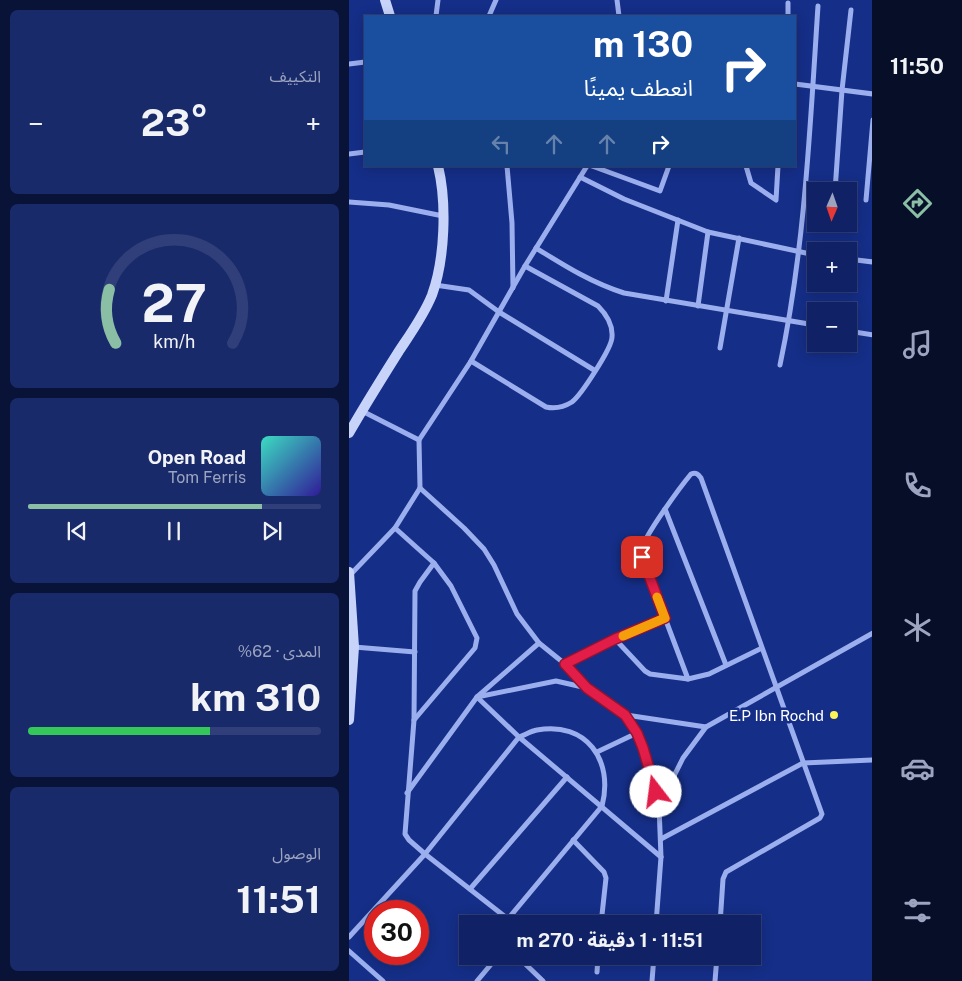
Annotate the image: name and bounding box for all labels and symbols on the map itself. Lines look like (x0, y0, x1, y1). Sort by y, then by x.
north arrow (807, 182, 857, 232)
pin (621, 536, 663, 578)
place label: E.P Ibn Rochd (729, 707, 824, 724)
marker: E.P Ibn Rochd (828, 709, 840, 721)
position arrow (629, 765, 681, 817)
speed limit sign: 30 (364, 900, 429, 965)

